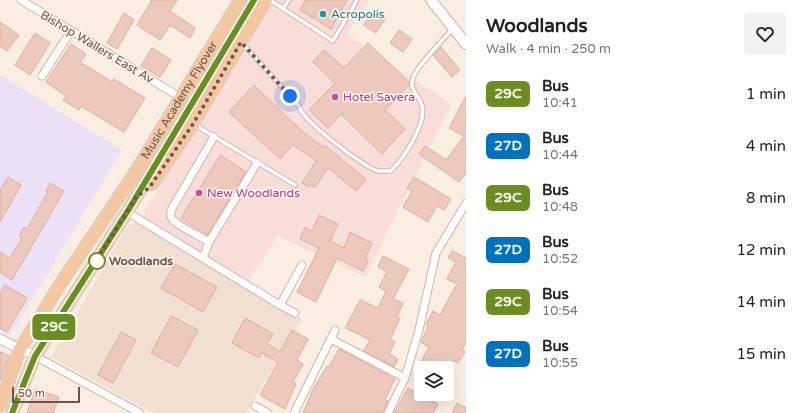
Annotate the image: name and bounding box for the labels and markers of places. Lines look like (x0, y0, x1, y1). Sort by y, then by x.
place label: Acropolis (331, 7, 385, 21)
marker: Acropolis (318, 9, 328, 19)
place label: Hotel Savera (343, 90, 415, 104)
marker: Hotel Savera (330, 92, 340, 102)
place label: New Woodlands (207, 186, 300, 200)
marker: New Woodlands (194, 188, 204, 198)
marker: Woodlands (88, 252, 106, 270)
place label: Woodlands (109, 254, 173, 268)

